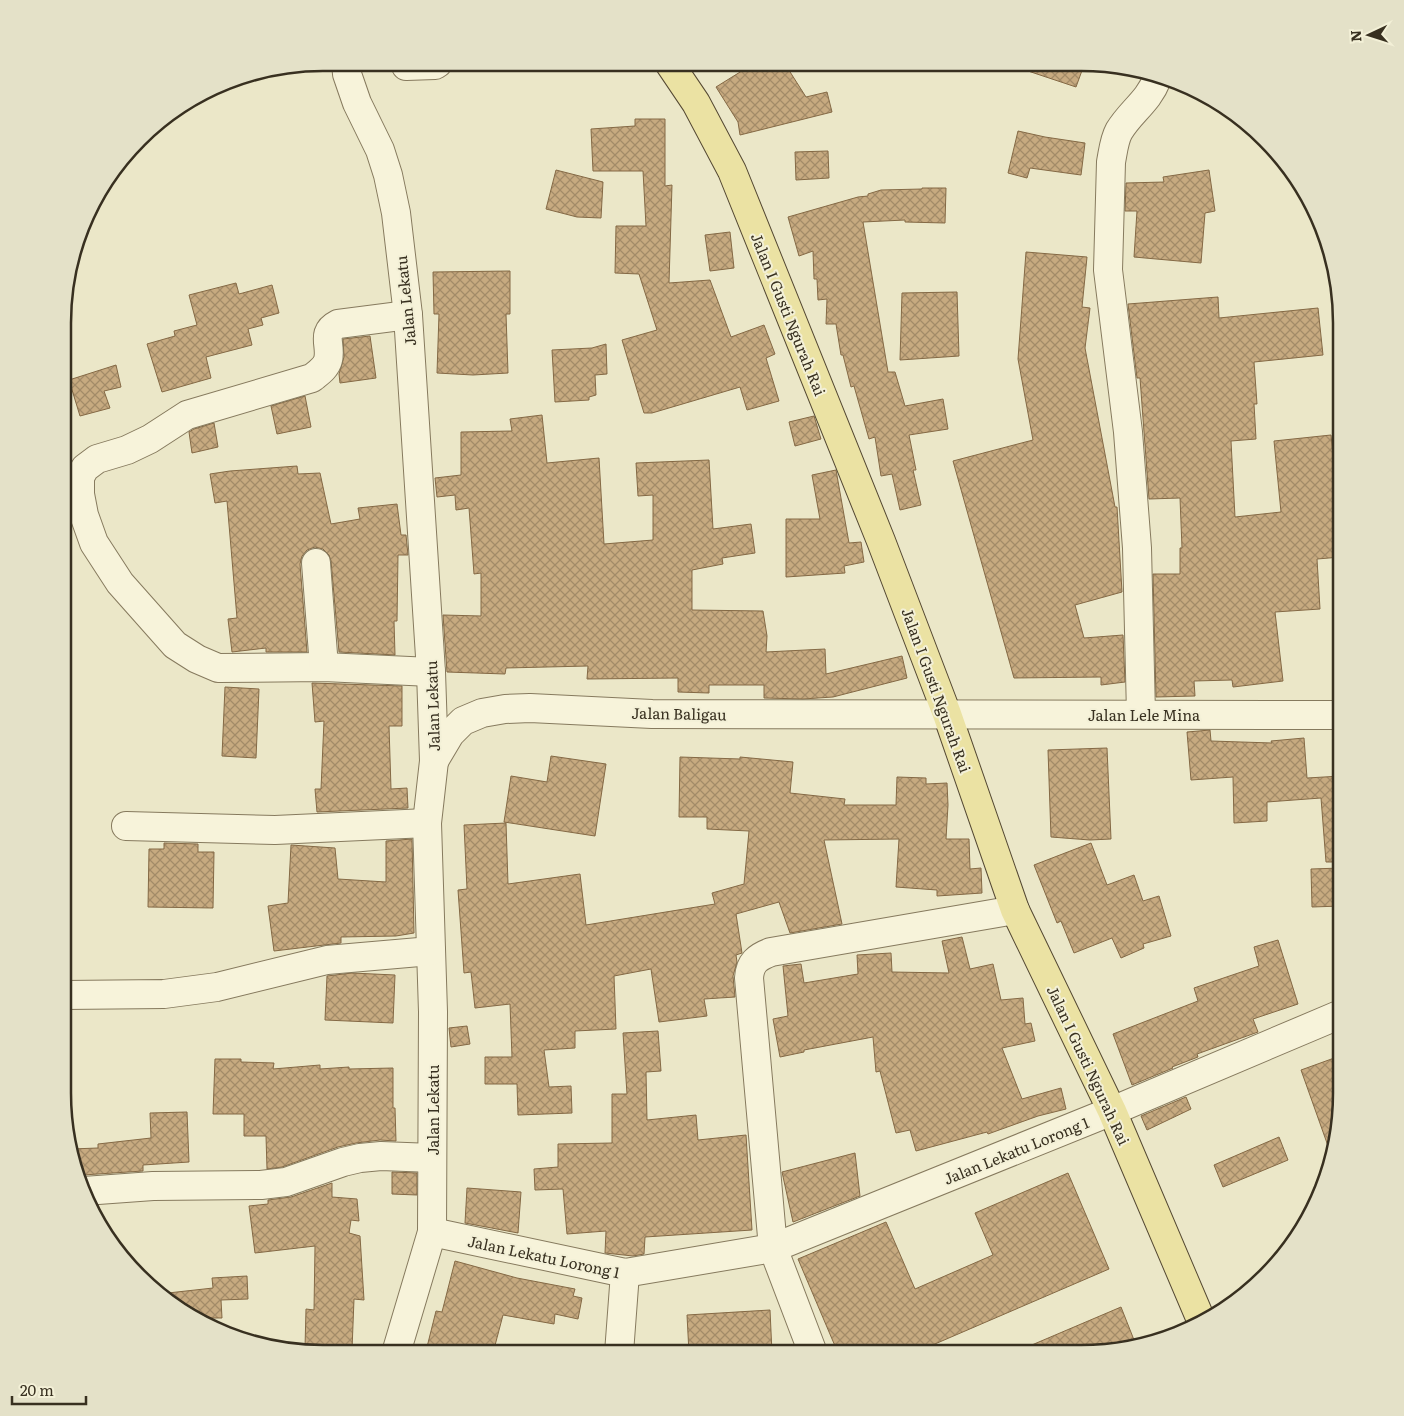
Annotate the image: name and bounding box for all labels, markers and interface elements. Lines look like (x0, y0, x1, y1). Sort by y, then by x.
north arrow (1344, 10, 1394, 60)
text: N (1345, 29, 1365, 43)
street label: Jalan I Gusti Ngurah Rai (746, 229, 832, 399)
street label: Jalan Lekatu (389, 254, 421, 347)
street label: Jalan I Gusti Ngurah Rai (896, 604, 978, 776)
street label: Jalan Lekatu (419, 660, 445, 752)
street label: Jalan Baligau (631, 701, 727, 725)
street label: Jalan Lele Mina (1088, 703, 1201, 726)
street label: Jalan I Gusti Ngurah Rai (1042, 981, 1136, 1149)
street label: Jalan Lekatu (421, 1064, 444, 1156)
street label: Jalan Lekatu Lorong 1 (940, 1110, 1092, 1190)
street label: Jalan Lekatu Lorong 1 (466, 1229, 622, 1283)
scale bar (12, 1374, 86, 1406)
text: 20 m (20, 1378, 54, 1401)

